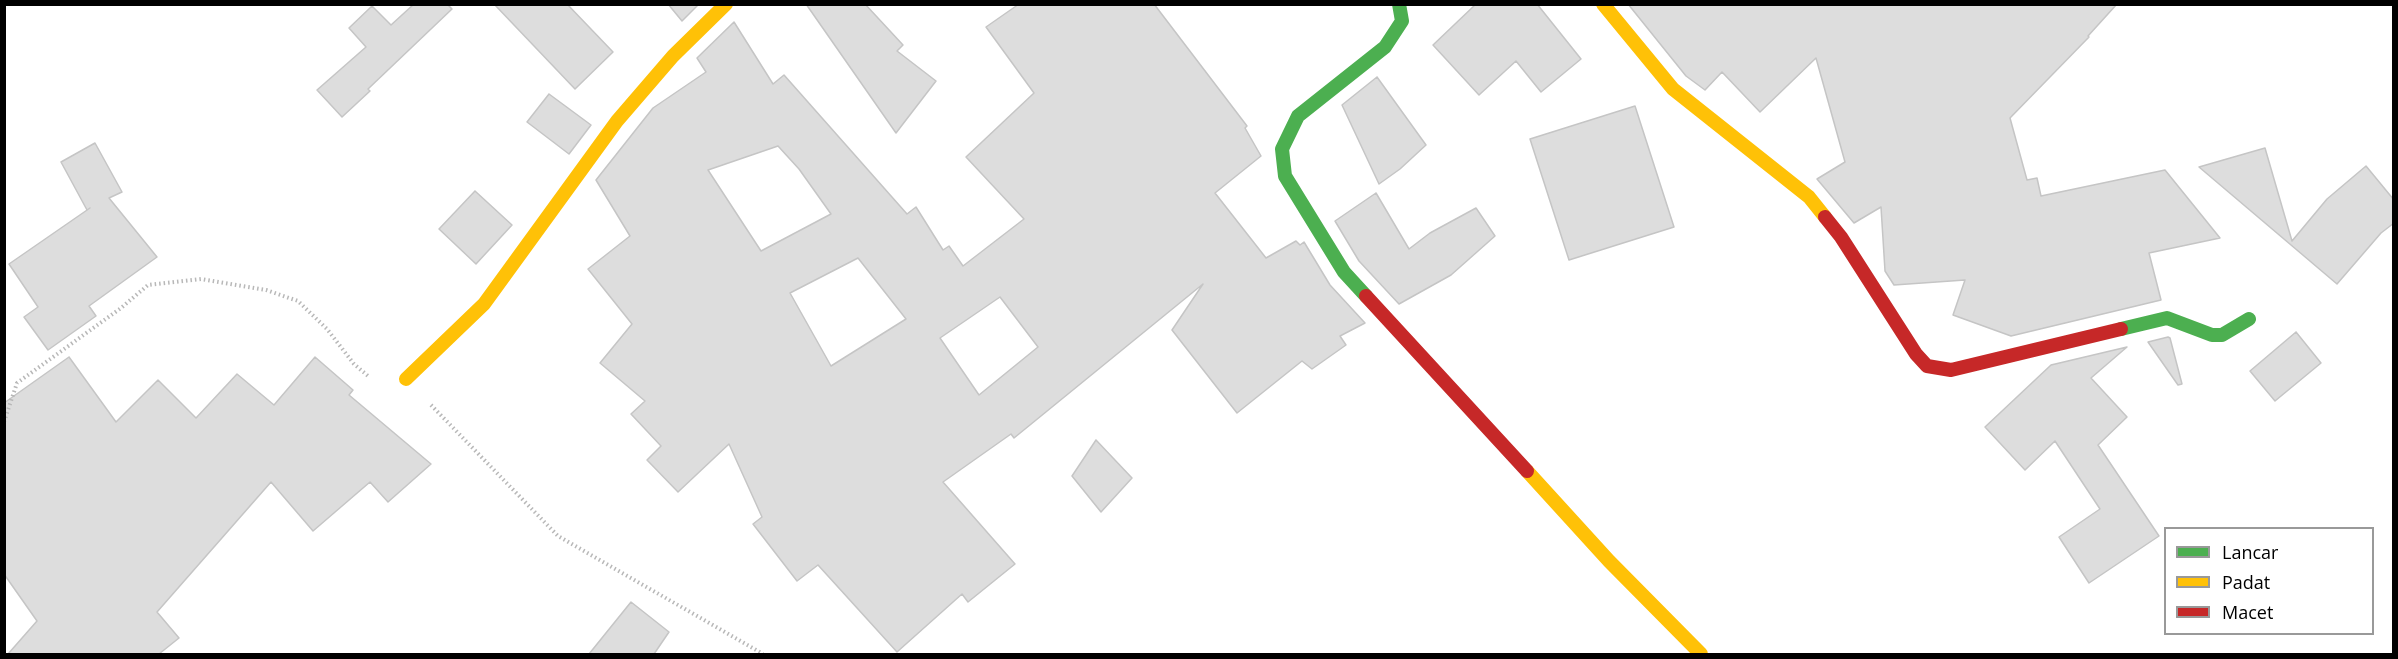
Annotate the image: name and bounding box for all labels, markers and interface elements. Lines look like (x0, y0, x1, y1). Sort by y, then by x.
legend (2164, 527, 2374, 635)
text: Lancar (2222, 540, 2278, 564)
text: Padat (2222, 570, 2270, 594)
text: Macet (2222, 600, 2273, 624)

